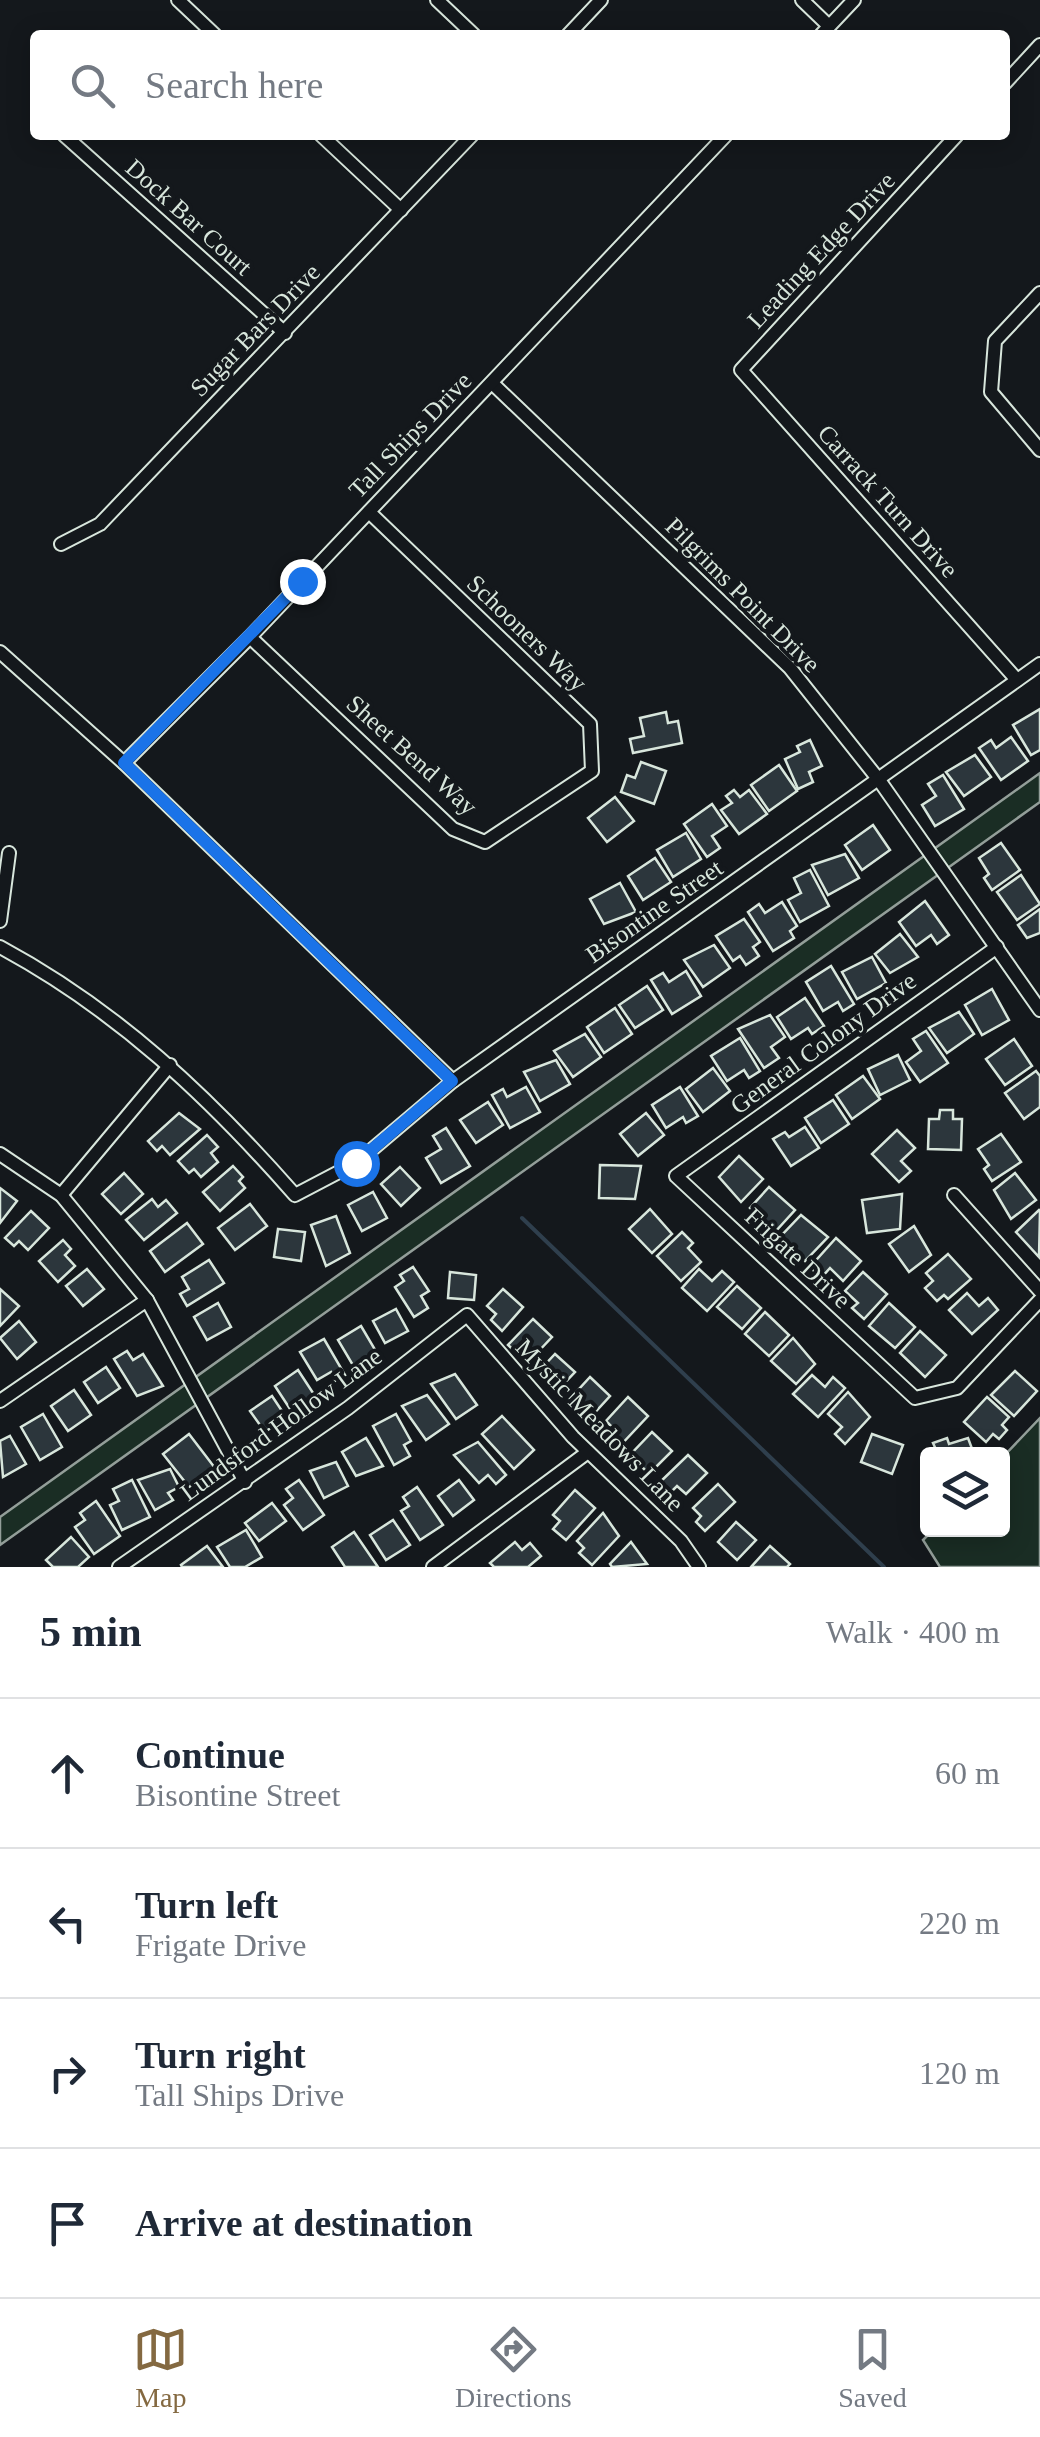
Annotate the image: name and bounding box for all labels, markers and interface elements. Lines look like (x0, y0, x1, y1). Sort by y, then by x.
search box (30, 30, 1010, 140)
icon: search (65, 58, 120, 113)
text: Search here (145, 64, 323, 106)
street label: Dock Bar Court (121, 154, 257, 280)
street label: Leading Edge Drive (742, 167, 900, 333)
street label: Sugar Bars Drive (185, 258, 325, 402)
street label: Tall Ships Drive (343, 367, 477, 503)
street label: Carrack Turn Drive (812, 419, 964, 583)
street label: Pilgrims Point Drive (660, 512, 826, 678)
route end (280, 559, 326, 605)
street label: Schooners Way (462, 569, 593, 697)
street label: Sheet Bend Way (341, 690, 483, 821)
street label: Bisontine Street (581, 854, 727, 968)
street label: General Colony Drive (725, 967, 921, 1119)
route start (334, 1141, 380, 1187)
street label: Frigate Drive (740, 1202, 856, 1314)
street label: Mystic Meadows Lane (511, 1333, 689, 1517)
street label: Lundsford Hollow Lane (175, 1342, 387, 1506)
map controls (920, 1447, 1010, 1537)
button: layers (920, 1447, 1010, 1537)
text: 5 min (40, 1609, 142, 1655)
text: Walk · 400 m (826, 1614, 1000, 1650)
text: Continue (135, 1734, 285, 1776)
icon: ahead (40, 1746, 95, 1801)
text: 60 m (935, 1755, 1000, 1791)
text: Bisontine Street (135, 1777, 340, 1813)
text: Turn left (135, 1884, 278, 1926)
icon: left (40, 1896, 95, 1951)
text: 220 m (919, 1905, 1000, 1941)
text: Frigate Drive (135, 1927, 307, 1963)
text: Turn right (135, 2034, 306, 2076)
icon: right (40, 2046, 95, 2101)
text: 120 m (919, 2055, 1000, 2091)
text: Tall Ships Drive (135, 2077, 344, 2113)
icon: arrive (40, 2196, 95, 2251)
text: Arrive at destination (135, 2202, 473, 2244)
tab: Map (133, 2322, 188, 2414)
tab: Directions (455, 2322, 572, 2414)
tab: Saved (838, 2322, 907, 2414)

